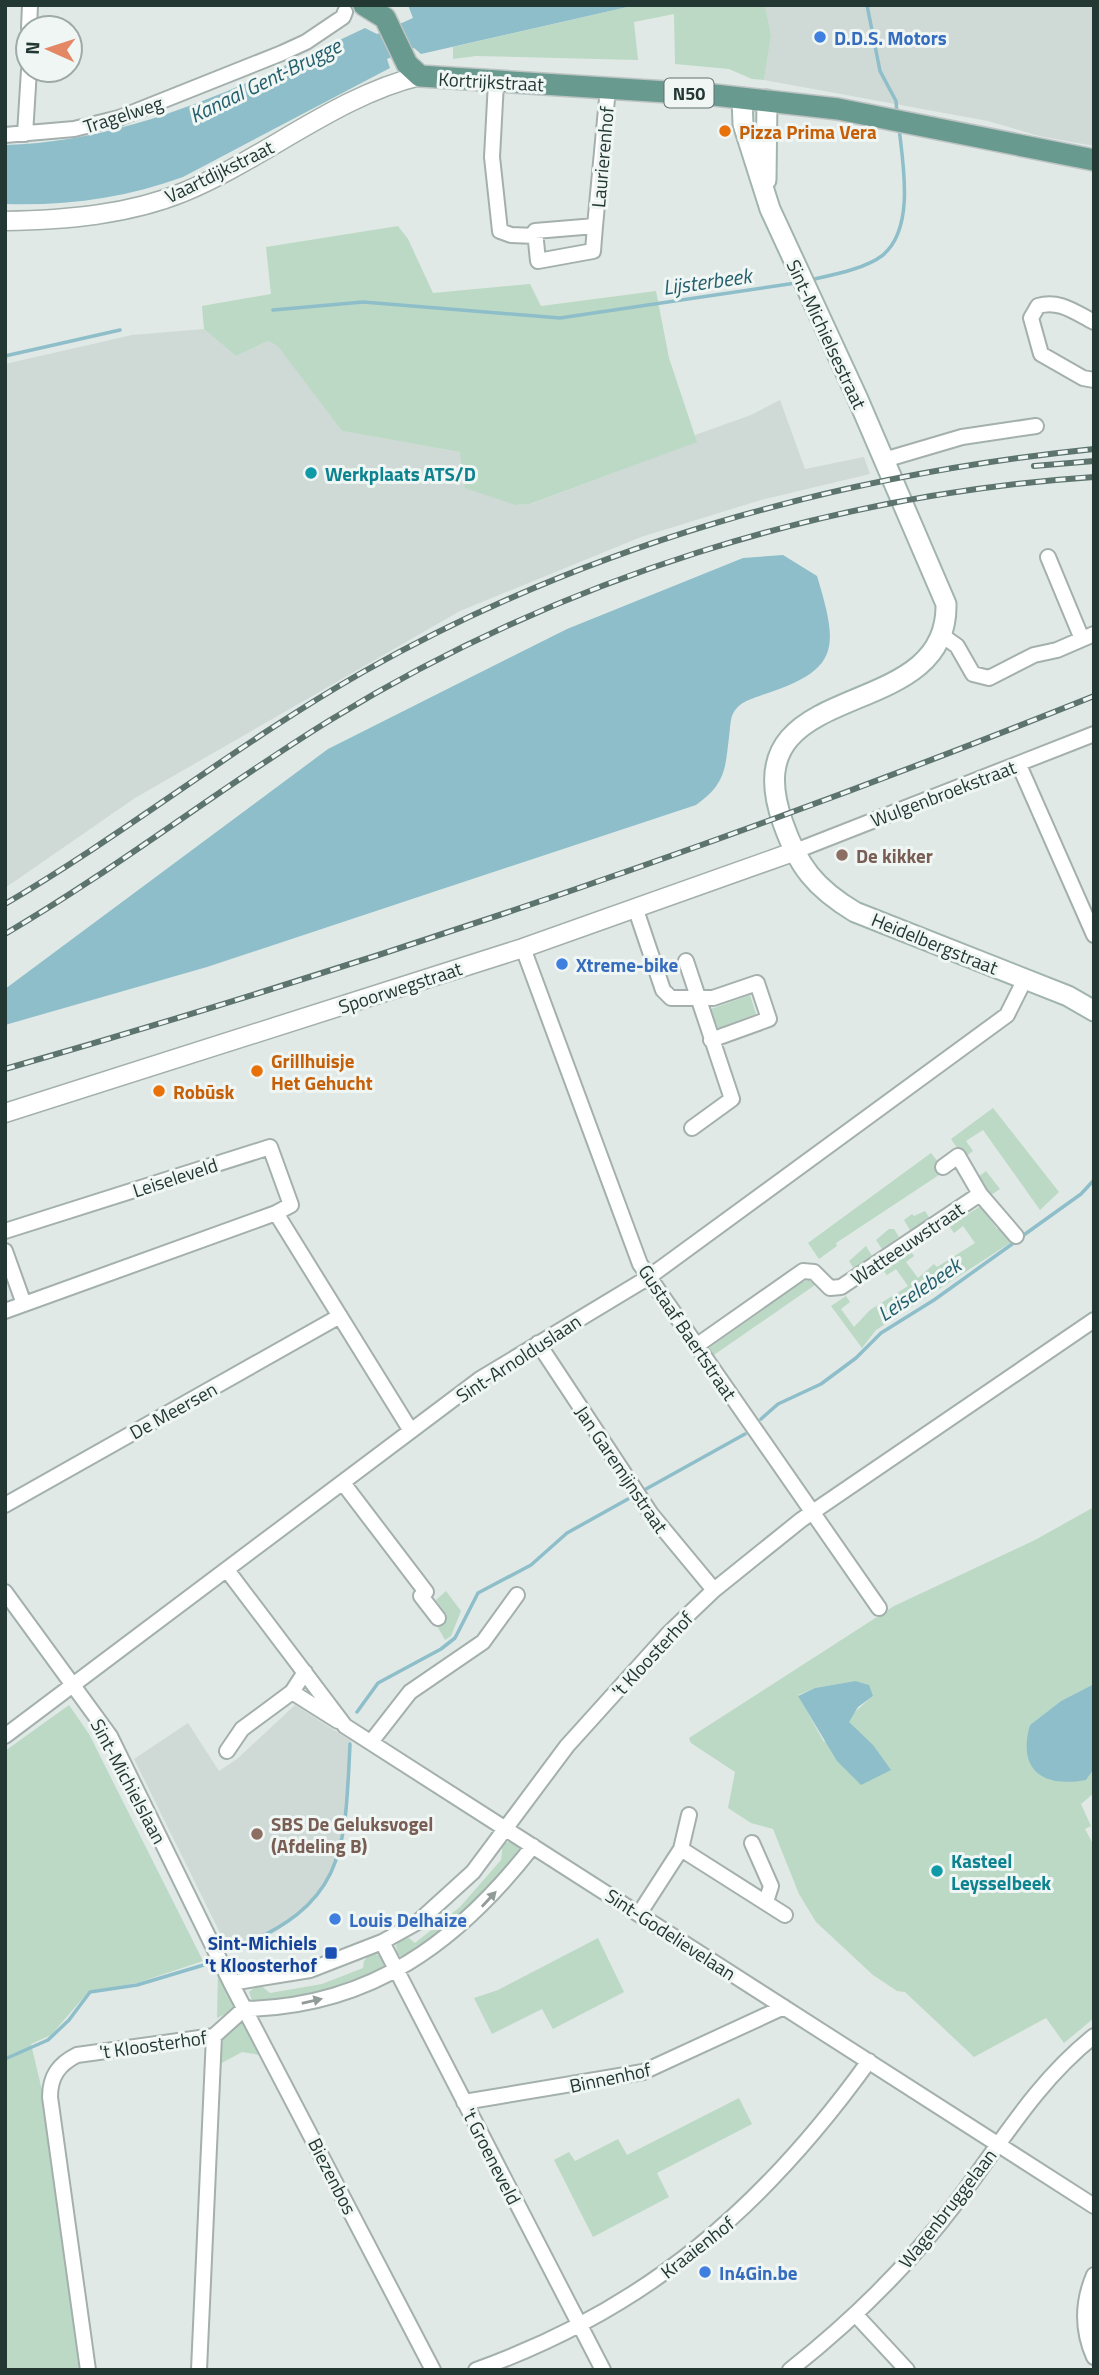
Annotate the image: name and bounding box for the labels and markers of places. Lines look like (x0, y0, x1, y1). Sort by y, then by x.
place label: D.D.S. Motors (834, 23, 947, 52)
marker: D.D.S. Motors (812, 29, 828, 45)
place label: Pizza Prima Vera (739, 117, 877, 146)
marker: Pizza Prima Vera (717, 123, 733, 139)
place label: Werkplaats ATS/D (325, 459, 476, 488)
marker: Werkplaats ATS/D (303, 465, 319, 481)
place label: De kikker (856, 841, 933, 870)
marker: De kikker (834, 847, 850, 863)
place label: Xtreme-bike (576, 950, 679, 979)
marker: Xtreme-bike (554, 956, 570, 972)
place label: Grillhuisje Het Gehucht (271, 1046, 373, 1097)
marker: Grillhuisje Het Gehucht (249, 1063, 265, 1079)
place label: Robūsk (173, 1077, 235, 1106)
marker: Robūsk (151, 1083, 167, 1099)
place label: SBS De Geluksvogel (Afdeling B) (271, 1809, 433, 1860)
marker: SBS De Geluksvogel (Afdeling B) (249, 1826, 265, 1842)
place label: Kasteel Leysselbeek (951, 1846, 1051, 1897)
marker: Kasteel Leysselbeek (929, 1863, 945, 1879)
place label: Louis Delhaize (349, 1905, 467, 1934)
marker: Louis Delhaize (327, 1911, 343, 1927)
place label: Sint-Michiels 't Kloosterhof (205, 1928, 317, 1979)
marker: Sint-Michiels 't Kloosterhof (323, 1945, 339, 1961)
place label: In4Gin.be (719, 2258, 798, 2287)
marker: In4Gin.be (697, 2264, 713, 2280)

